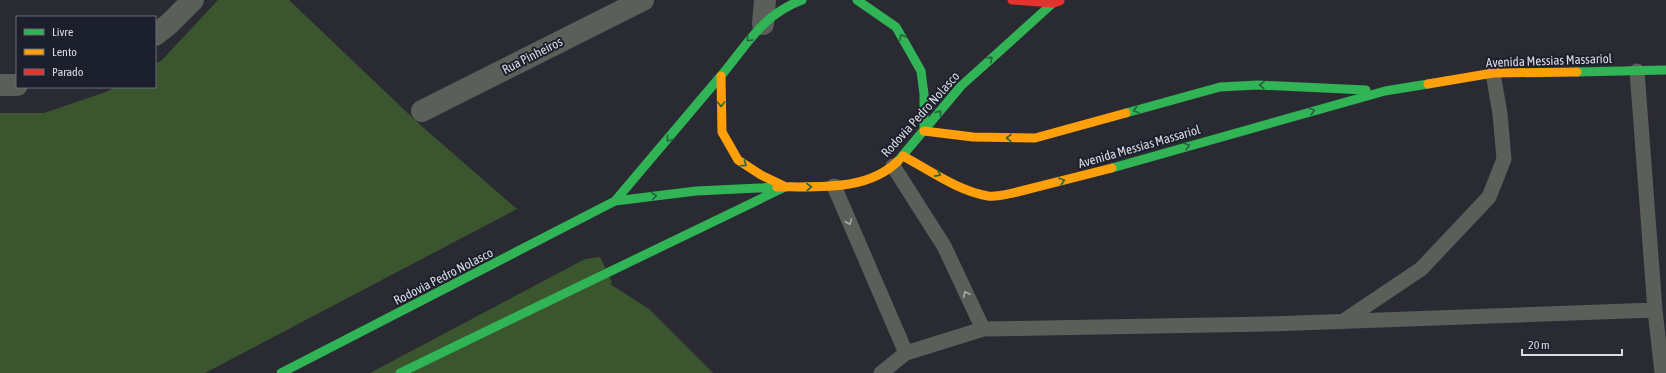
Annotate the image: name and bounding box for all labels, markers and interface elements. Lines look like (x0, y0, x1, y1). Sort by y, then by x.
legend (16, 16, 156, 88)
text: Livre (52, 25, 73, 39)
street label: Rua Pinheiros (500, 34, 565, 77)
one-way arrow (747, 34, 754, 42)
one-way arrow (899, 34, 907, 41)
text: Lento (52, 45, 77, 59)
street label: Avenida Messias Massariol (1486, 51, 1613, 70)
one-way arrow (985, 57, 992, 64)
text: Parado (52, 65, 84, 79)
street label: Rodovia Pedro Nolasco (878, 69, 963, 160)
one-way arrow (1259, 81, 1265, 89)
one-way arrow (717, 101, 725, 107)
one-way arrow (1132, 105, 1139, 114)
one-way arrow (1308, 107, 1315, 116)
one-way arrow (934, 110, 941, 118)
street label: Avenida Messias Massariol (1076, 122, 1202, 171)
one-way arrow (667, 134, 674, 141)
one-way arrow (1006, 134, 1012, 142)
one-way arrow (1183, 142, 1190, 151)
one-way arrow (740, 159, 747, 167)
one-way arrow (934, 170, 941, 177)
one-way arrow (1058, 177, 1065, 186)
one-way arrow (806, 183, 812, 191)
one-way arrow (651, 192, 657, 201)
one-way arrow (844, 218, 852, 226)
street label: Rodovia Pedro Nolasco (391, 245, 495, 308)
one-way arrow (963, 291, 971, 298)
scale bar (1522, 331, 1622, 357)
text: 20 m (1528, 338, 1550, 352)

